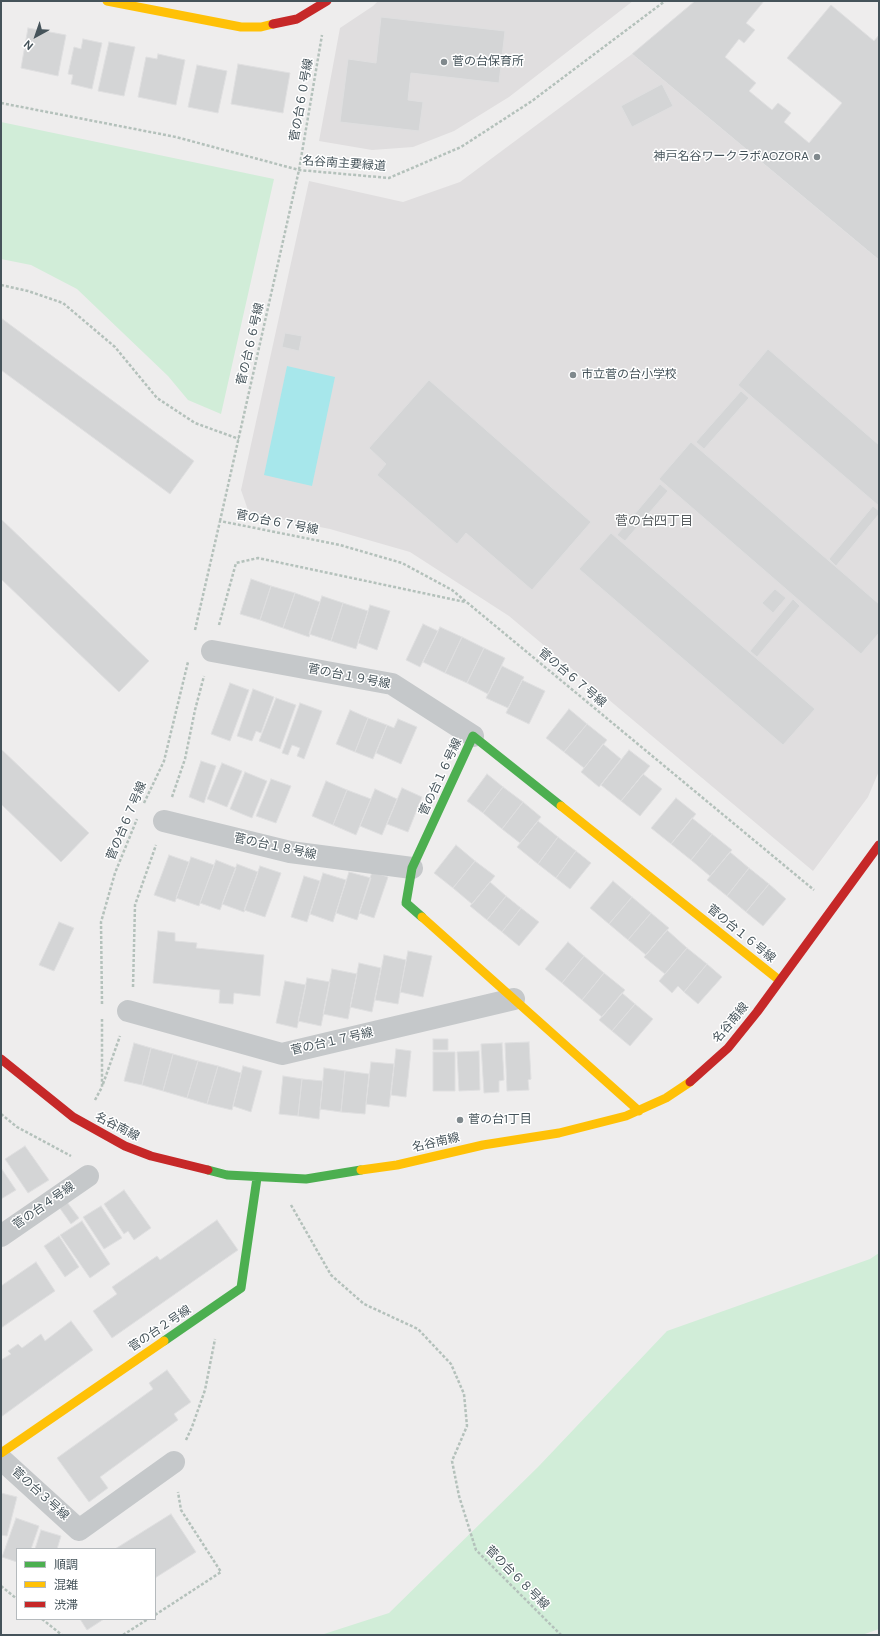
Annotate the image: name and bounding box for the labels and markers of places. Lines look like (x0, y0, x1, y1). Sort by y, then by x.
place label: 菅の台保育所 (452, 55, 524, 69)
marker: 菅の台保育所 (439, 57, 449, 67)
place label: 神戸名谷ワークラボAOZORA (654, 150, 809, 164)
marker: 神戸名谷ワークラボAOZORA (812, 152, 822, 162)
place label: 市立菅の台小学校 (581, 368, 677, 382)
marker: 市立菅の台小学校 (568, 370, 578, 380)
place label: 菅の台1丁目 (468, 1113, 532, 1127)
marker: 菅の台1丁目 (455, 1115, 465, 1125)

